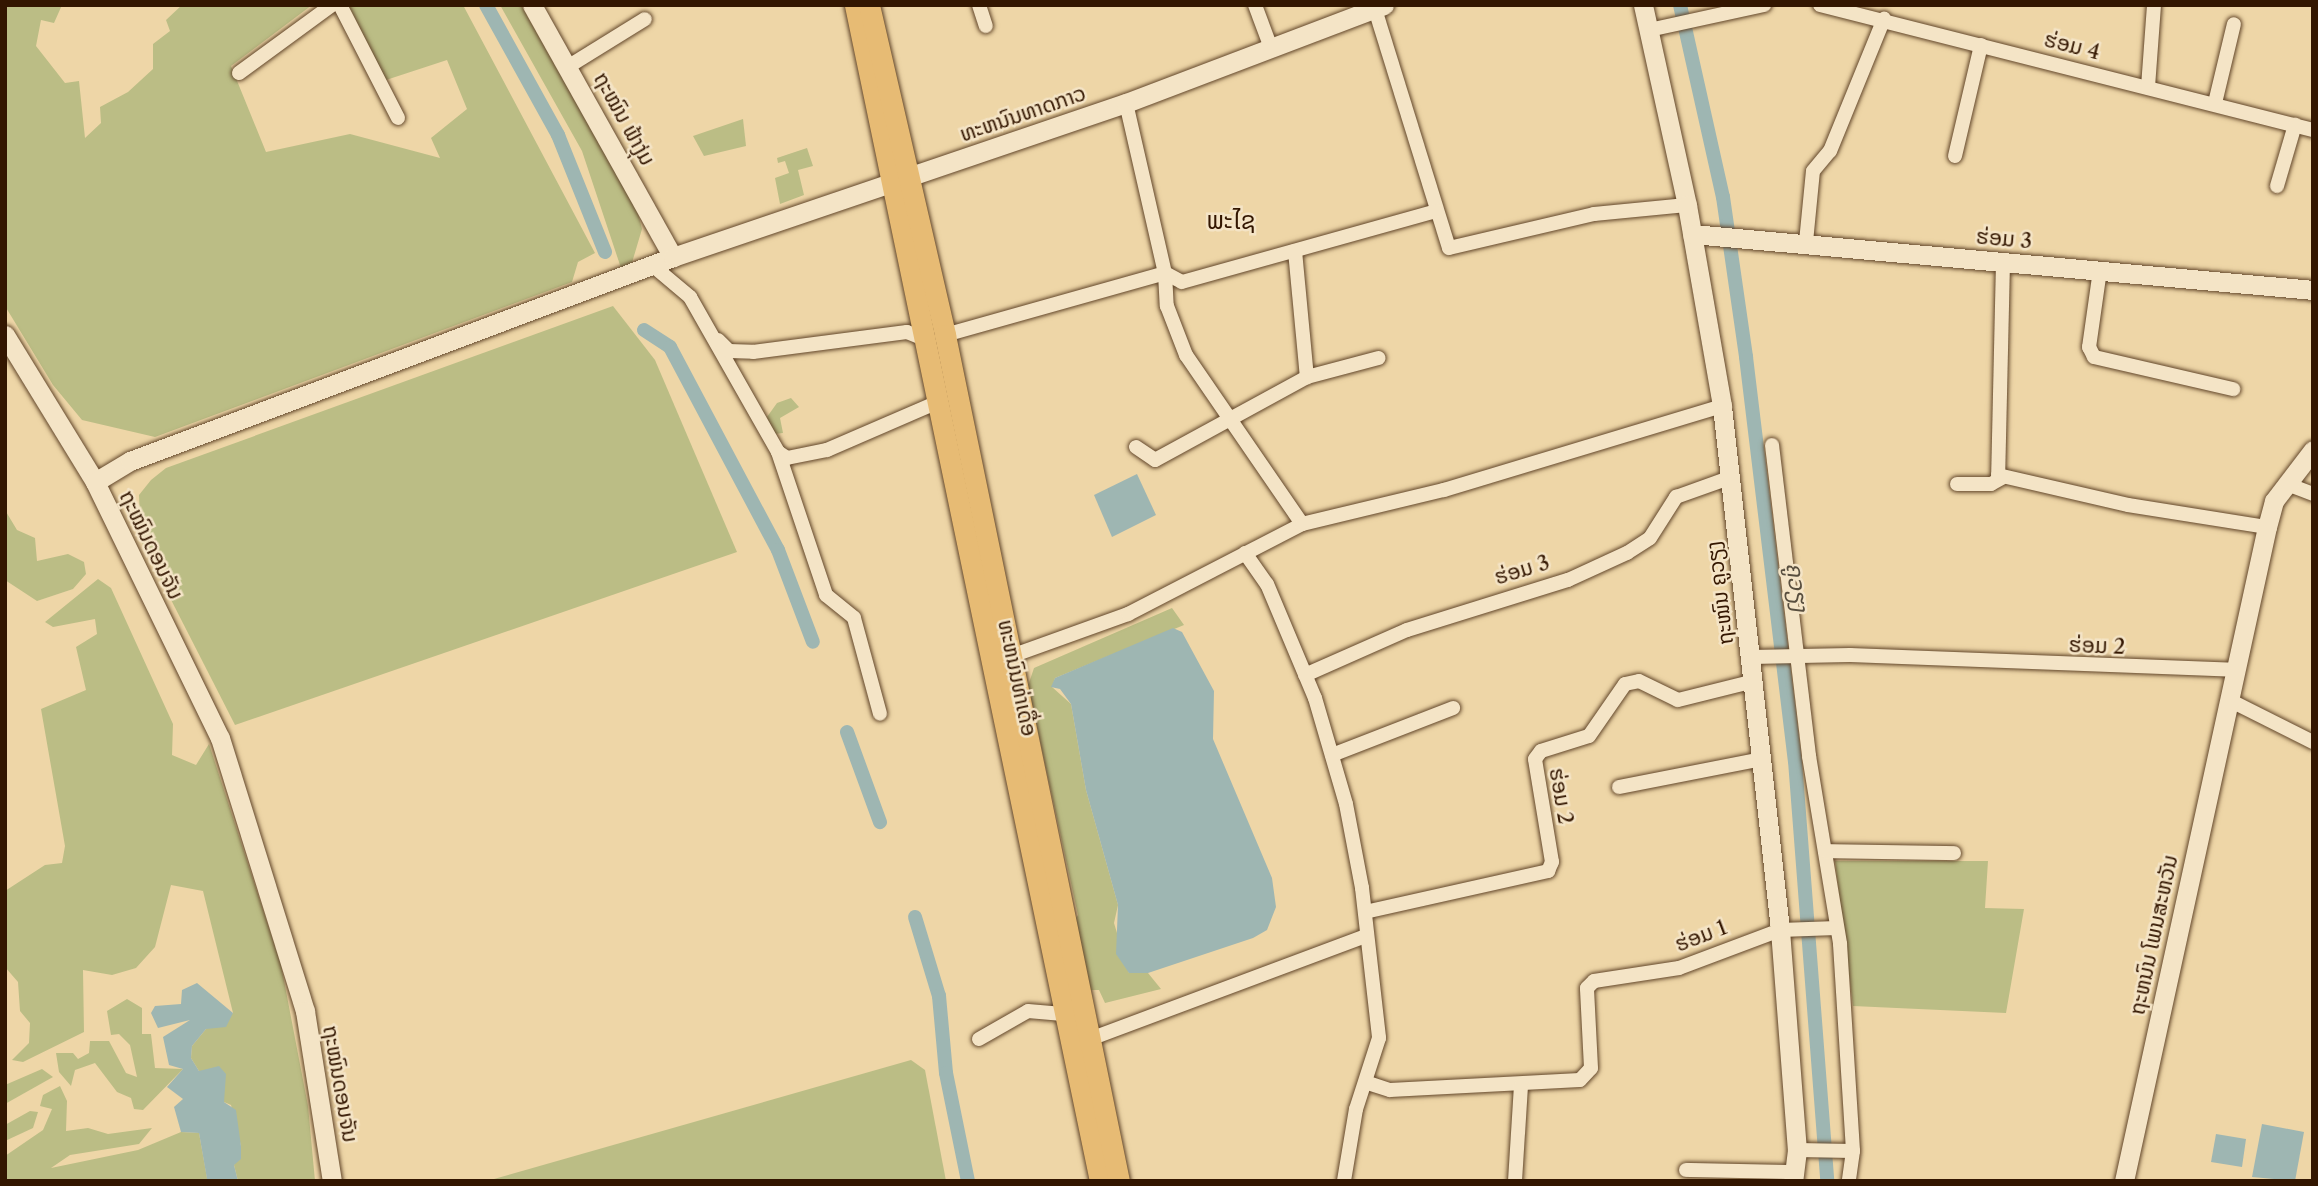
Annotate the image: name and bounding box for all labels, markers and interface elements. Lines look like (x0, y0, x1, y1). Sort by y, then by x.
street label: ຮ່ອມ 4 (2042, 27, 2102, 65)
street label: ຖະໝົນ ຟ້າງຸ່ມ (588, 68, 660, 170)
street label: ທະຫນົນທາດກາວ (957, 81, 1089, 147)
district label: ພະໄຊ (1206, 207, 1256, 235)
street label: ຮ່ອມ 3 (1975, 224, 2033, 254)
street label: ຖະໝົນດອນຈັນ (114, 486, 188, 604)
street label: ຖະໜົນ ຄູວຽງ (1701, 540, 1739, 646)
street label: ຮ່ອມ 3 (1492, 550, 1552, 590)
water label: ຄູວຽງ (1780, 561, 1814, 613)
street label: ທະຫນົນທ່າເດື່ອ (992, 617, 1042, 739)
street label: ຮ່ອມ 2 (2068, 632, 2126, 660)
street label: ຮ່ອມ 2 (1544, 766, 1578, 826)
street label: ຖະຫນົນ ໂພນສະຫວັນ (2125, 853, 2183, 1017)
street label: ຮ່ອມ 1 (1672, 915, 1730, 957)
street label: ຖະໝົນດອນຈັນ (317, 1023, 363, 1145)

